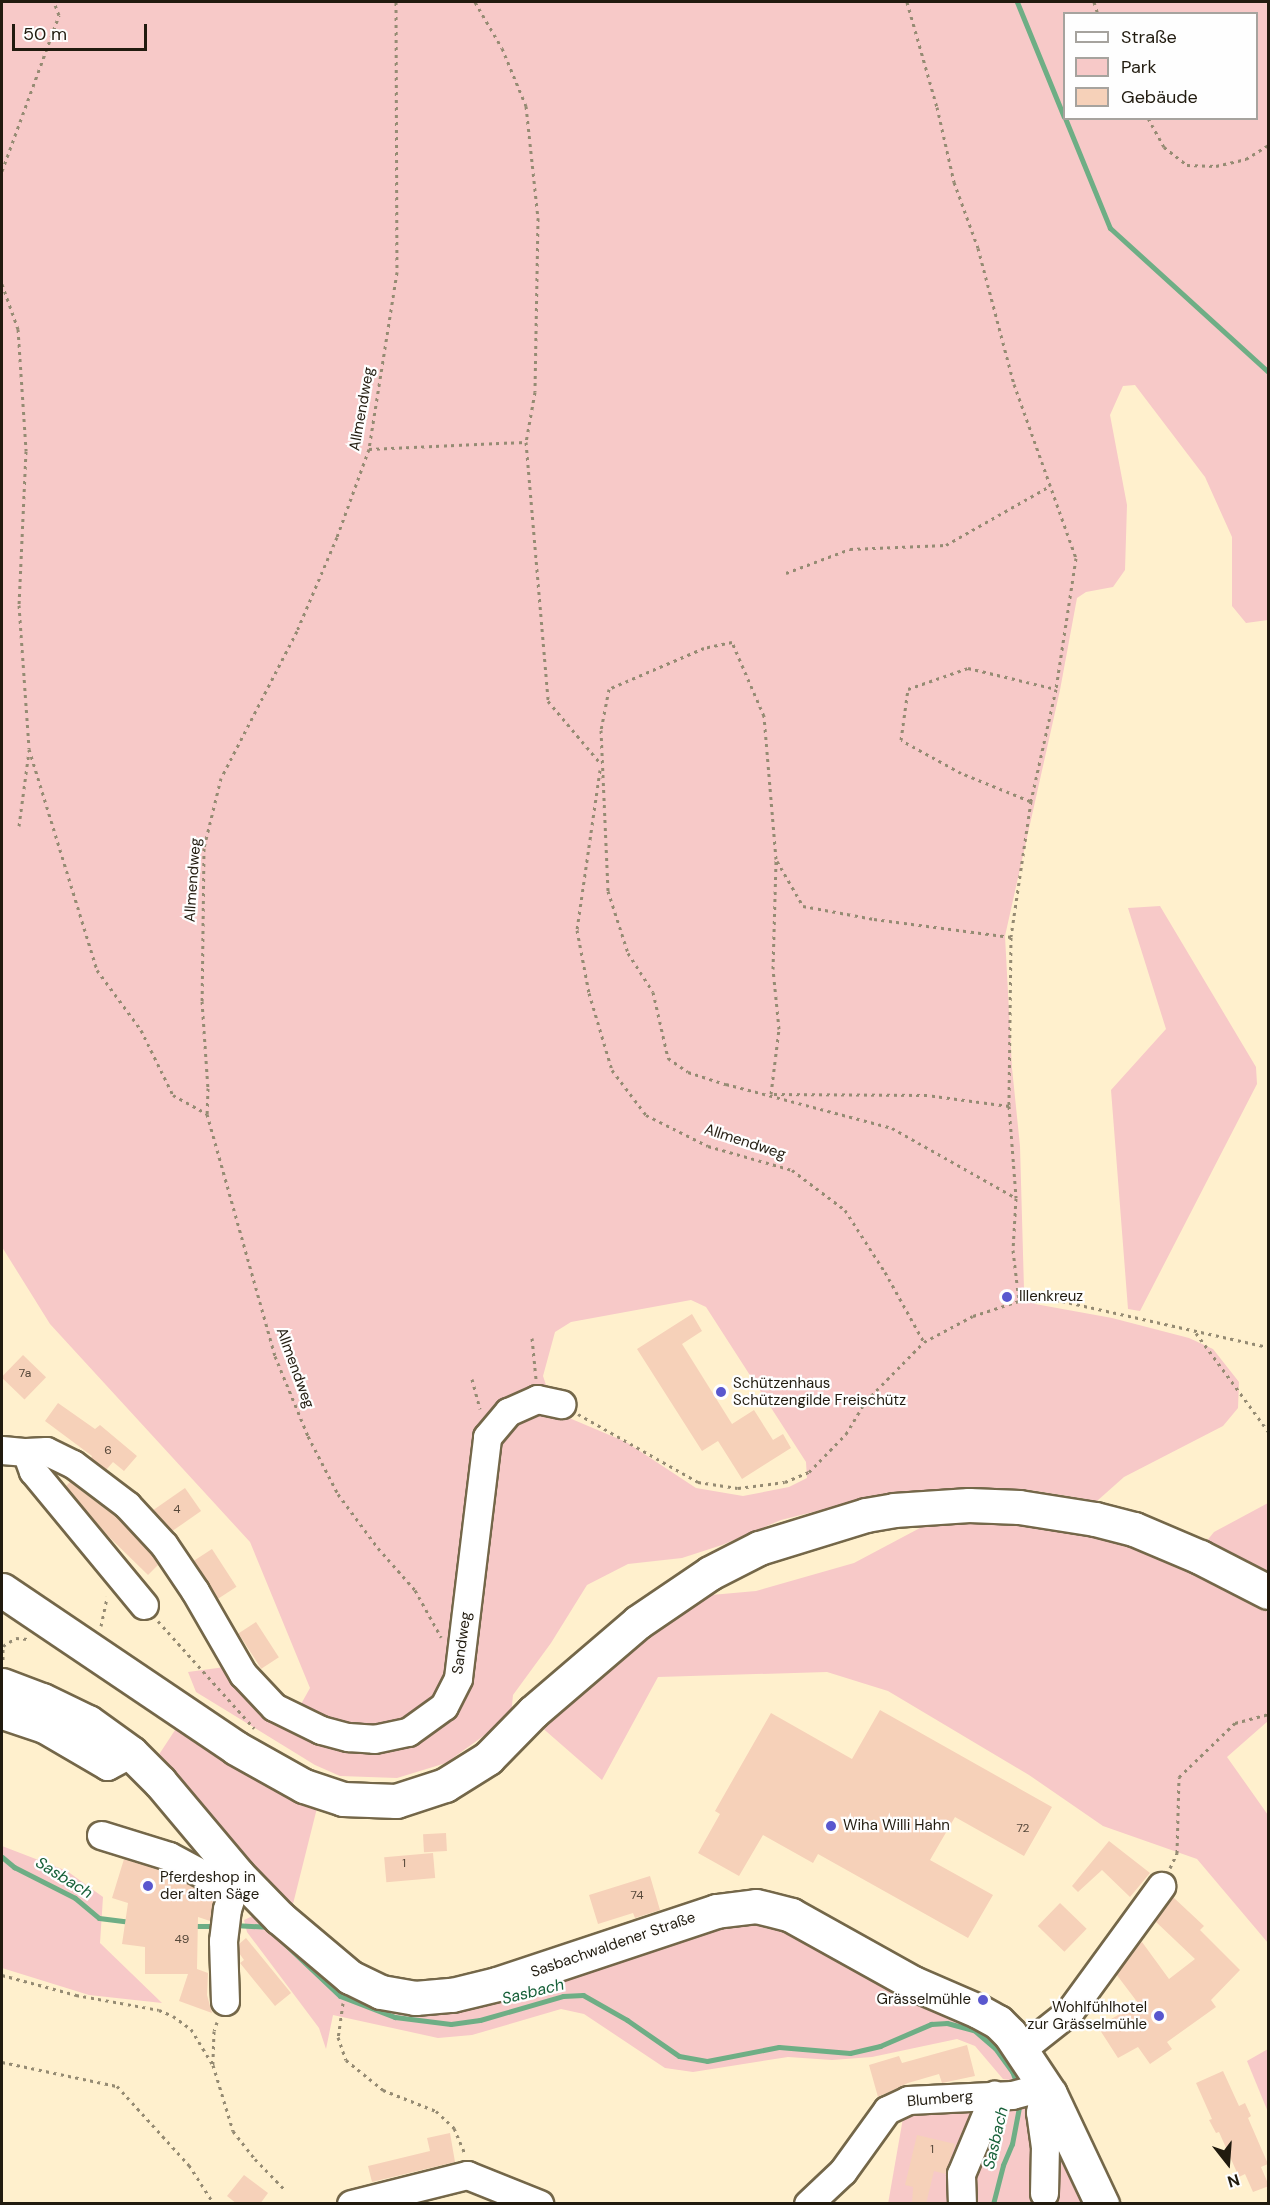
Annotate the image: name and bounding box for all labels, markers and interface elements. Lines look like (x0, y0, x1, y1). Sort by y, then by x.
scale bar (15, 12, 150, 50)
legend (1063, 12, 1258, 120)
text: 50 m (23, 22, 67, 46)
text: Straße (1121, 25, 1177, 49)
text: Park (1121, 55, 1157, 79)
text: Gebäude (1121, 85, 1198, 109)
street label: Allmendweg (346, 366, 378, 452)
street label: Allmendweg (181, 837, 205, 923)
street label: Allmendweg (702, 1120, 788, 1164)
place label: Illenkreuz (1019, 1288, 1083, 1306)
marker: Illenkreuz (1000, 1290, 1014, 1304)
street label: Allmendweg (272, 1325, 318, 1411)
house number: 7a (19, 1367, 31, 1381)
place label: Schützenhaus Schützengilde Freischütz (733, 1374, 906, 1409)
marker: Schützenhaus Schützengilde Freischütz (714, 1385, 728, 1399)
house number: 6 (104, 1444, 112, 1458)
house number: 4 (173, 1503, 181, 1517)
street label: Sandweg (449, 1611, 475, 1675)
place label: Wiha Willi Hahn (843, 1817, 950, 1835)
marker: Wiha Willi Hahn (824, 1819, 838, 1833)
house number: 72 (1016, 1822, 1030, 1836)
water label: Sasbach (32, 1853, 96, 1903)
house number: 1 (402, 1857, 406, 1871)
place label: Pferdeshop in der alten Säge (160, 1868, 259, 1903)
marker: Pferdeshop in der alten Säge (141, 1879, 155, 1893)
house number: 74 (631, 1889, 643, 1903)
street label: Sasbachwaldener Straße (528, 1908, 698, 1982)
house number: 49 (175, 1933, 189, 1947)
water label: Sasbach (500, 1975, 566, 2009)
place label: Grässelmühle (877, 1991, 971, 2009)
marker: Grässelmühle (976, 1993, 990, 2007)
place label: Wohlfühlhotel zur Grässelmühle (1028, 1998, 1147, 2033)
marker: Wohlfühlhotel zur Grässelmühle (1152, 2009, 1166, 2023)
street label: Blumberg (906, 2087, 974, 2111)
water label: Sasbach (980, 2105, 1012, 2171)
north arrow (1198, 2133, 1258, 2193)
house number: 1 (930, 2143, 934, 2157)
text: N (1225, 2169, 1242, 2192)

